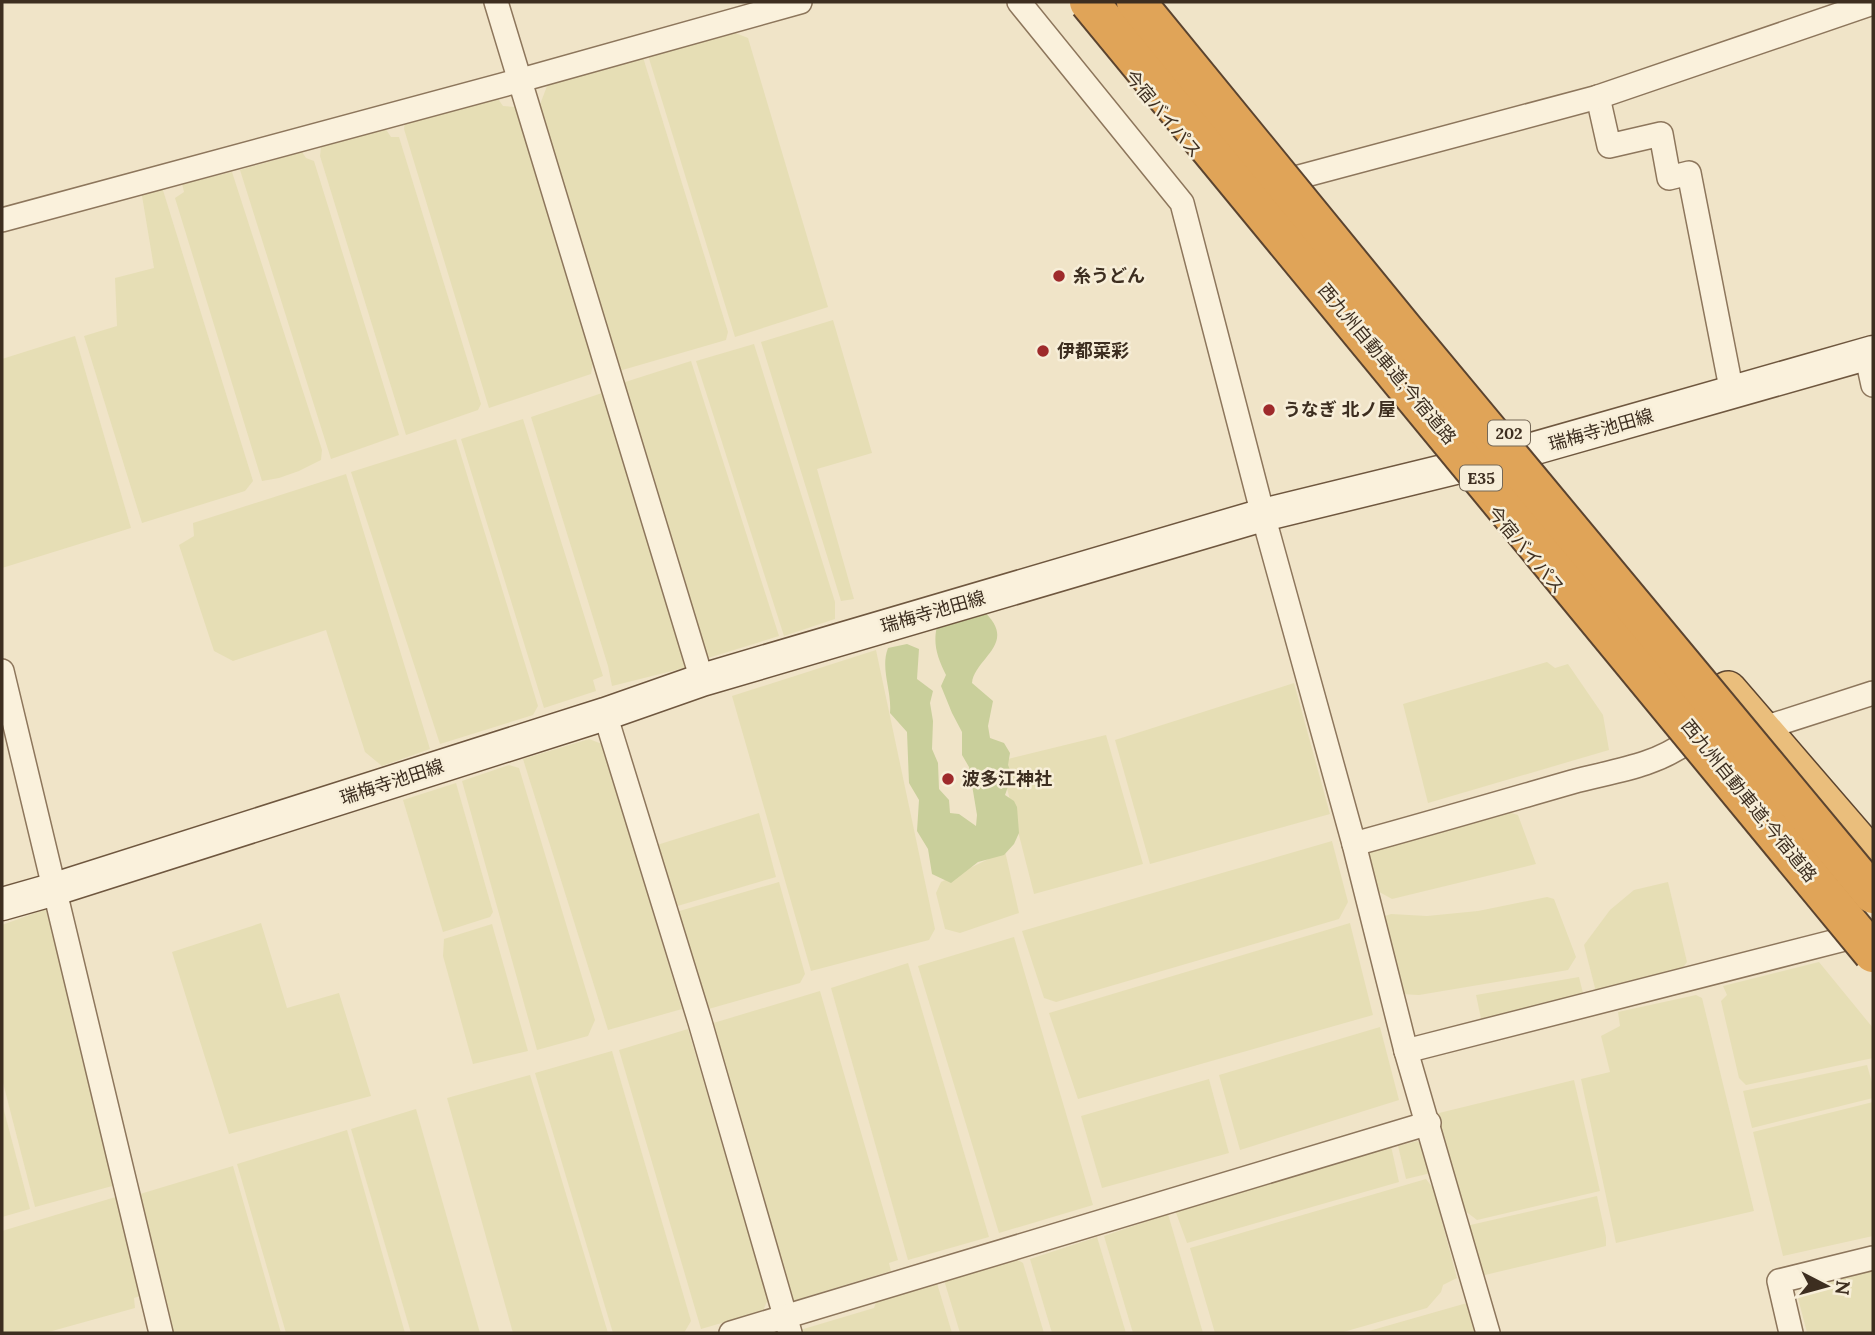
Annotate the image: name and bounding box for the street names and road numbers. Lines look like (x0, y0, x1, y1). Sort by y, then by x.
street label: 今宿バイパス (1120, 65, 1207, 162)
street label: 西九州自動車道;今宿道路 (1313, 279, 1461, 449)
street label: 瑞梅寺池田線 (1546, 404, 1656, 455)
road number: 202 (1488, 420, 1530, 446)
road number: E35 (1460, 466, 1502, 491)
street label: 今宿バイパス (1483, 501, 1570, 598)
street label: 瑞梅寺池田線 (878, 586, 988, 637)
street label: 西九州自動車道;今宿道路 (1677, 715, 1822, 887)
street label: 瑞梅寺池田線 (337, 754, 447, 809)

